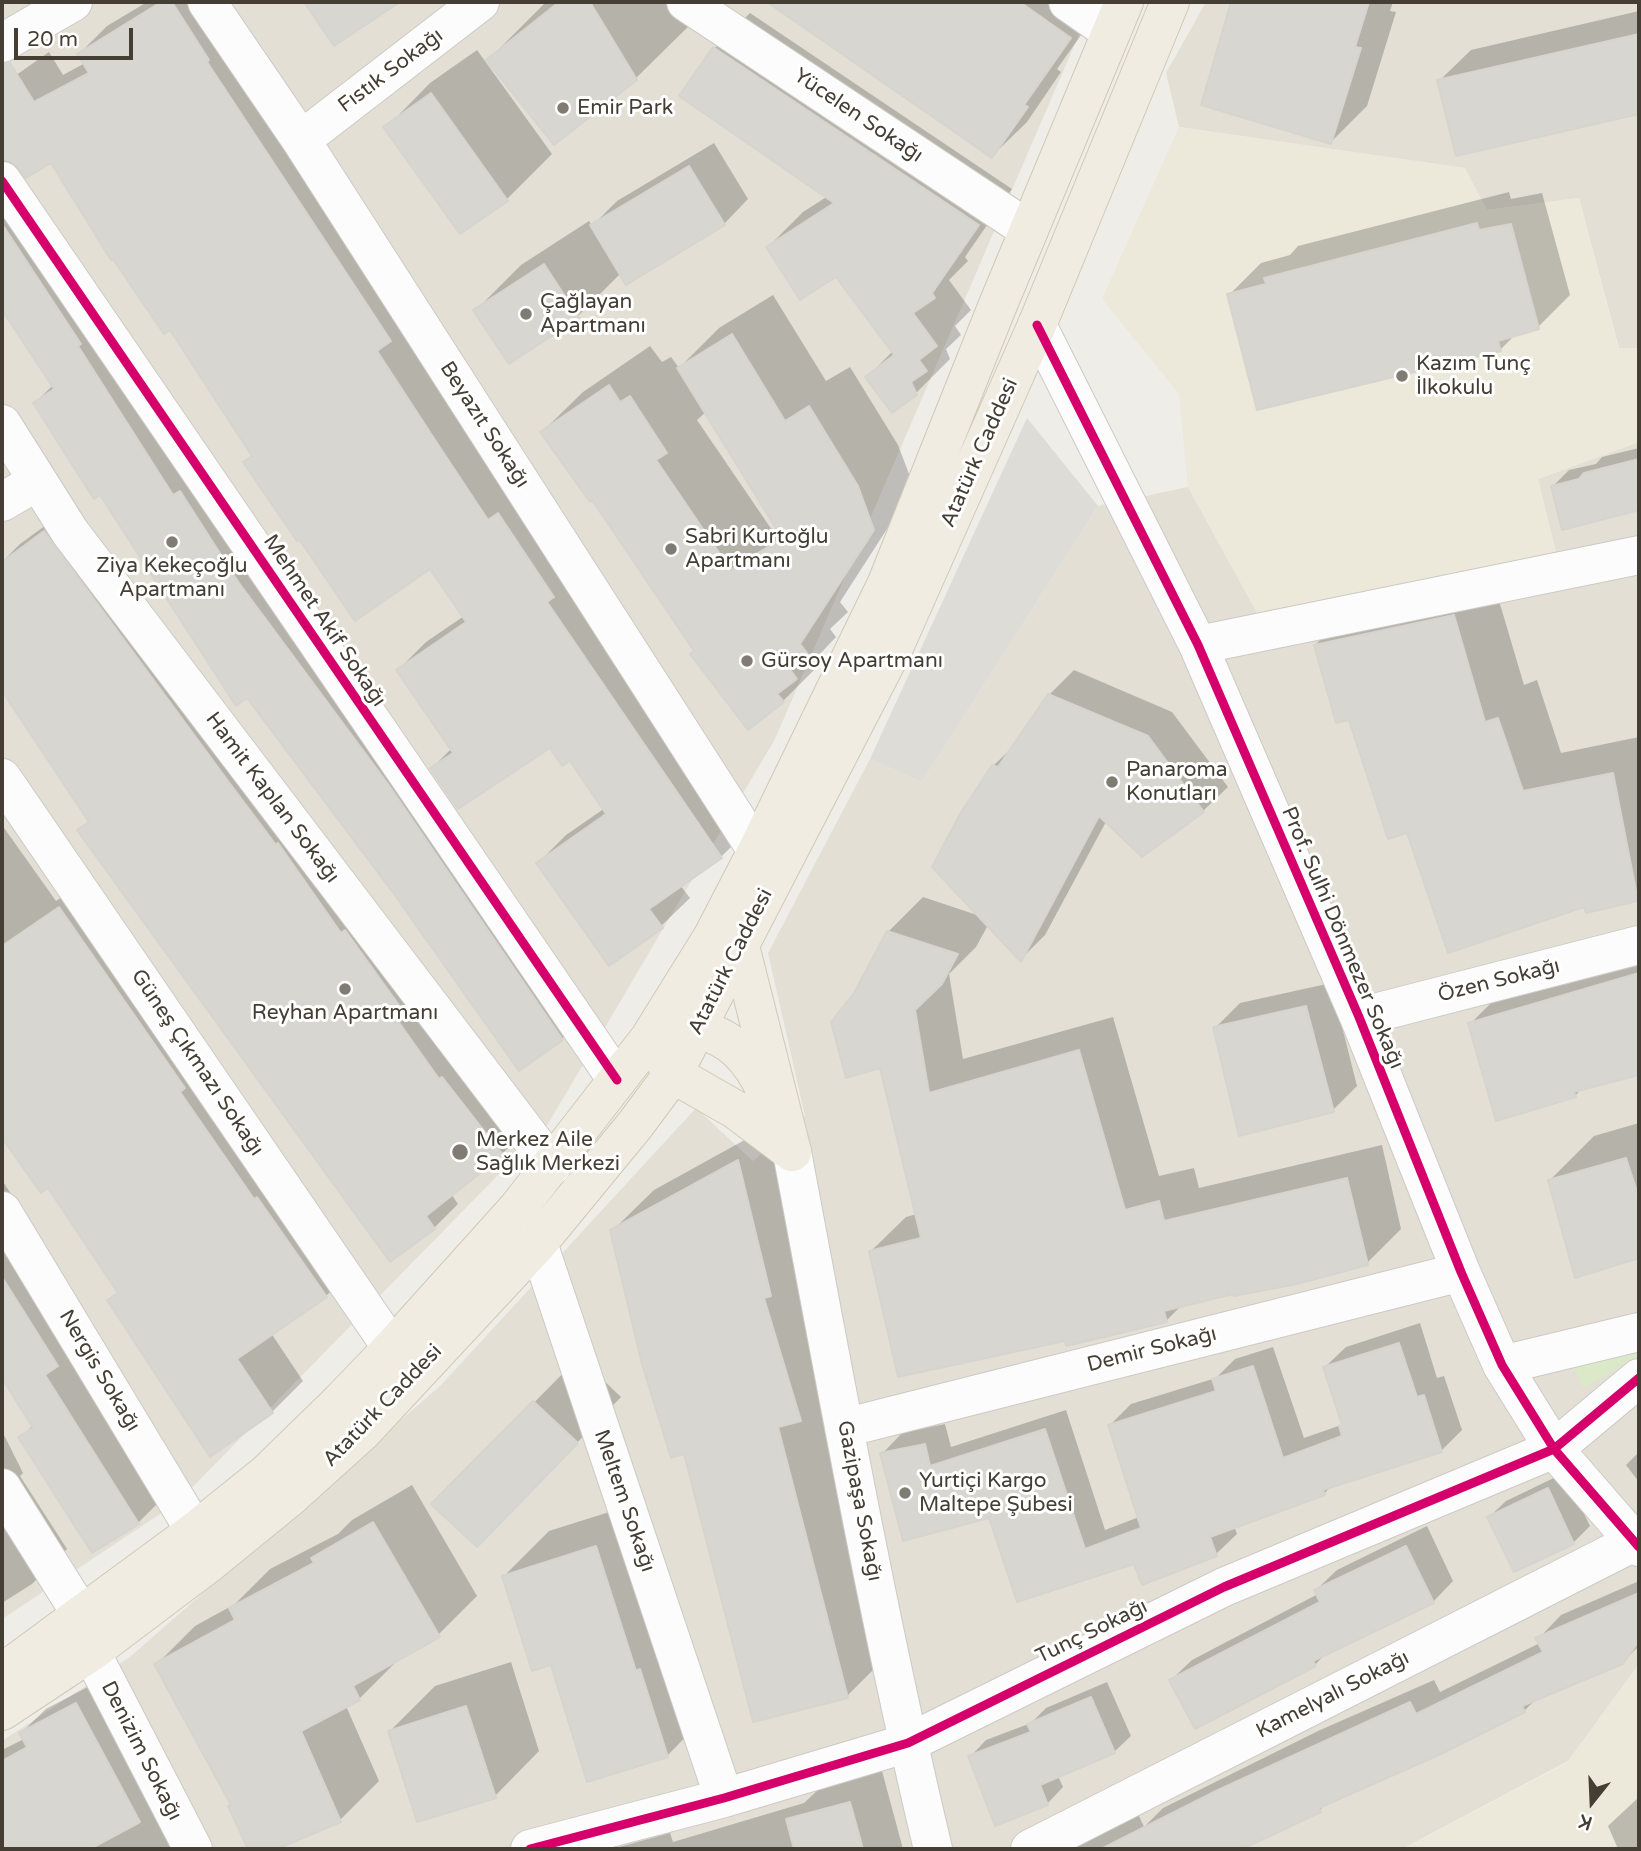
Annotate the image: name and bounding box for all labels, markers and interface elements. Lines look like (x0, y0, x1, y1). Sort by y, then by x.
scale bar (18, 14, 136, 58)
street label: Fıstık Sokağı (334, 23, 448, 119)
text: 20 m (27, 27, 78, 52)
street label: Yücelen Sokağı (789, 64, 927, 168)
place label: Emir Park (577, 95, 673, 121)
marker: Emir Park (555, 100, 571, 116)
place label: Çağlayan Apartmanı (540, 289, 646, 339)
marker: Çağlayan Apartmanı (518, 306, 534, 322)
place label: Kazım Tunç İlkokulu (1416, 351, 1531, 401)
street label: Beyazıt Sokağı (434, 357, 534, 493)
marker: Kazım Tunç İlkokulu (1394, 368, 1410, 384)
street label: Atatürk Caddesi (936, 375, 1024, 531)
place label: Sabri Kurtoğlu Apartmanı (685, 524, 829, 574)
street label: Mehmet Akif Sokağı (257, 530, 391, 712)
marker: Ziya Kekeçoğlu Apartmanı (164, 534, 180, 550)
marker: Sabri Kurtoğlu Apartmanı (663, 541, 679, 557)
place label: Ziya Kekeçoğlu Apartmanı (96, 553, 248, 603)
place label: Gürsoy Apartmanı (761, 648, 943, 674)
marker: Gürsoy Apartmanı (739, 653, 755, 669)
street label: Hamit Kaplan Sokağı (200, 708, 344, 888)
place label: Panaroma Konutları (1126, 757, 1228, 807)
marker: Panaroma Konutları (1104, 774, 1120, 790)
street label: Prof. Sulhi Dönmezer Sokağı (1275, 803, 1409, 1073)
street label: Atatürk Caddesi (683, 885, 779, 1039)
street label: Özen Sokağı (1435, 954, 1563, 1008)
street label: Güneş Çıkmazı Sokağı (125, 965, 269, 1161)
marker: Reyhan Apartmanı (337, 981, 353, 997)
place label: Reyhan Apartmanı (252, 1000, 438, 1026)
place label: Merkez Aile Sağlık Merkezi (476, 1127, 620, 1177)
marker: Merkez Aile Sağlık Merkezi (450, 1142, 470, 1162)
street label: Nergis Sokağı (53, 1306, 145, 1436)
street label: Demir Sokağı (1085, 1322, 1219, 1378)
street label: Atatürk Caddesi (318, 1339, 448, 1473)
street label: Gazipaşa Sokağı (831, 1419, 887, 1583)
street label: Meltem Sokağı (588, 1427, 660, 1575)
place label: Yurtiçi Kargo Maltepe Şubesi (919, 1468, 1073, 1518)
marker: Yurtiçi Kargo Maltepe Şubesi (897, 1485, 913, 1501)
street label: Tunç Sokağı (1032, 1594, 1152, 1670)
street label: Kamelyalı Sokağı (1252, 1646, 1414, 1744)
street label: Denizim Sokağı (95, 1677, 187, 1825)
north arrow (1557, 1767, 1627, 1837)
text: K (1576, 1810, 1595, 1834)

